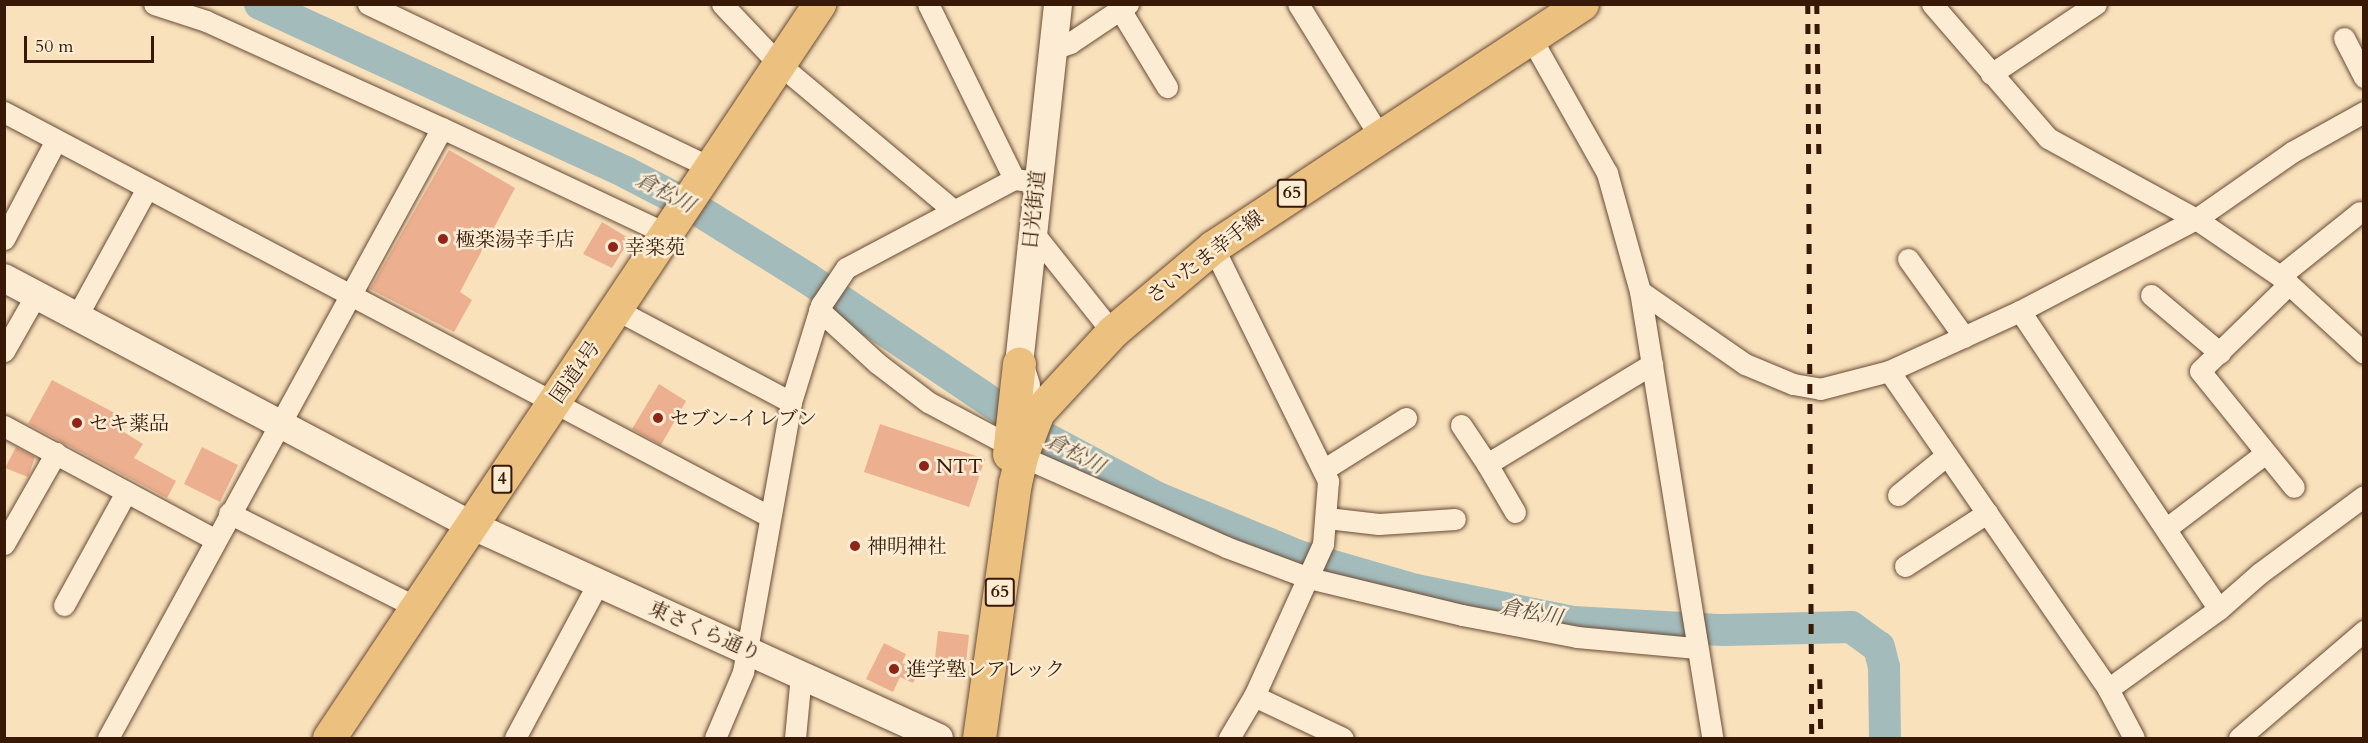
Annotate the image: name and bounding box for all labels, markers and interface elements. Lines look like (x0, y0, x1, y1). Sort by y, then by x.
scale bar (27, 24, 158, 62)
text: 50 m (35, 34, 74, 59)
water label: 倉松川 (631, 167, 699, 219)
street label: 日光街道 (1018, 169, 1050, 251)
road number: 65 (1276, 178, 1308, 208)
street label: さいたま幸手線 (1142, 205, 1268, 309)
place label: 極楽湯幸手店 (455, 227, 575, 251)
marker: 極楽湯幸手店 (436, 232, 450, 246)
place label: 幸楽苑 (625, 235, 685, 259)
marker: 幸楽苑 (606, 240, 620, 254)
street label: 国道4号 (545, 336, 605, 408)
place label: セブン-イレブン (670, 406, 819, 430)
place label: セキ薬品 (89, 411, 169, 435)
marker: セブン-イレブン (651, 411, 665, 425)
marker: セキ薬品 (70, 416, 84, 430)
water label: 倉松川 (1041, 428, 1109, 480)
place label: NTT (936, 454, 982, 478)
marker: NTT (917, 459, 931, 473)
road number: 4 (490, 464, 514, 494)
place label: 神明神社 (867, 534, 947, 558)
marker: 神明神社 (848, 539, 862, 553)
road number: 65 (984, 577, 1016, 607)
water label: 倉松川 (1498, 595, 1564, 631)
street label: 東さくら通り (645, 596, 765, 666)
place label: 進学塾レアレック (906, 657, 1066, 681)
marker: 進学塾レアレック (887, 662, 901, 676)

